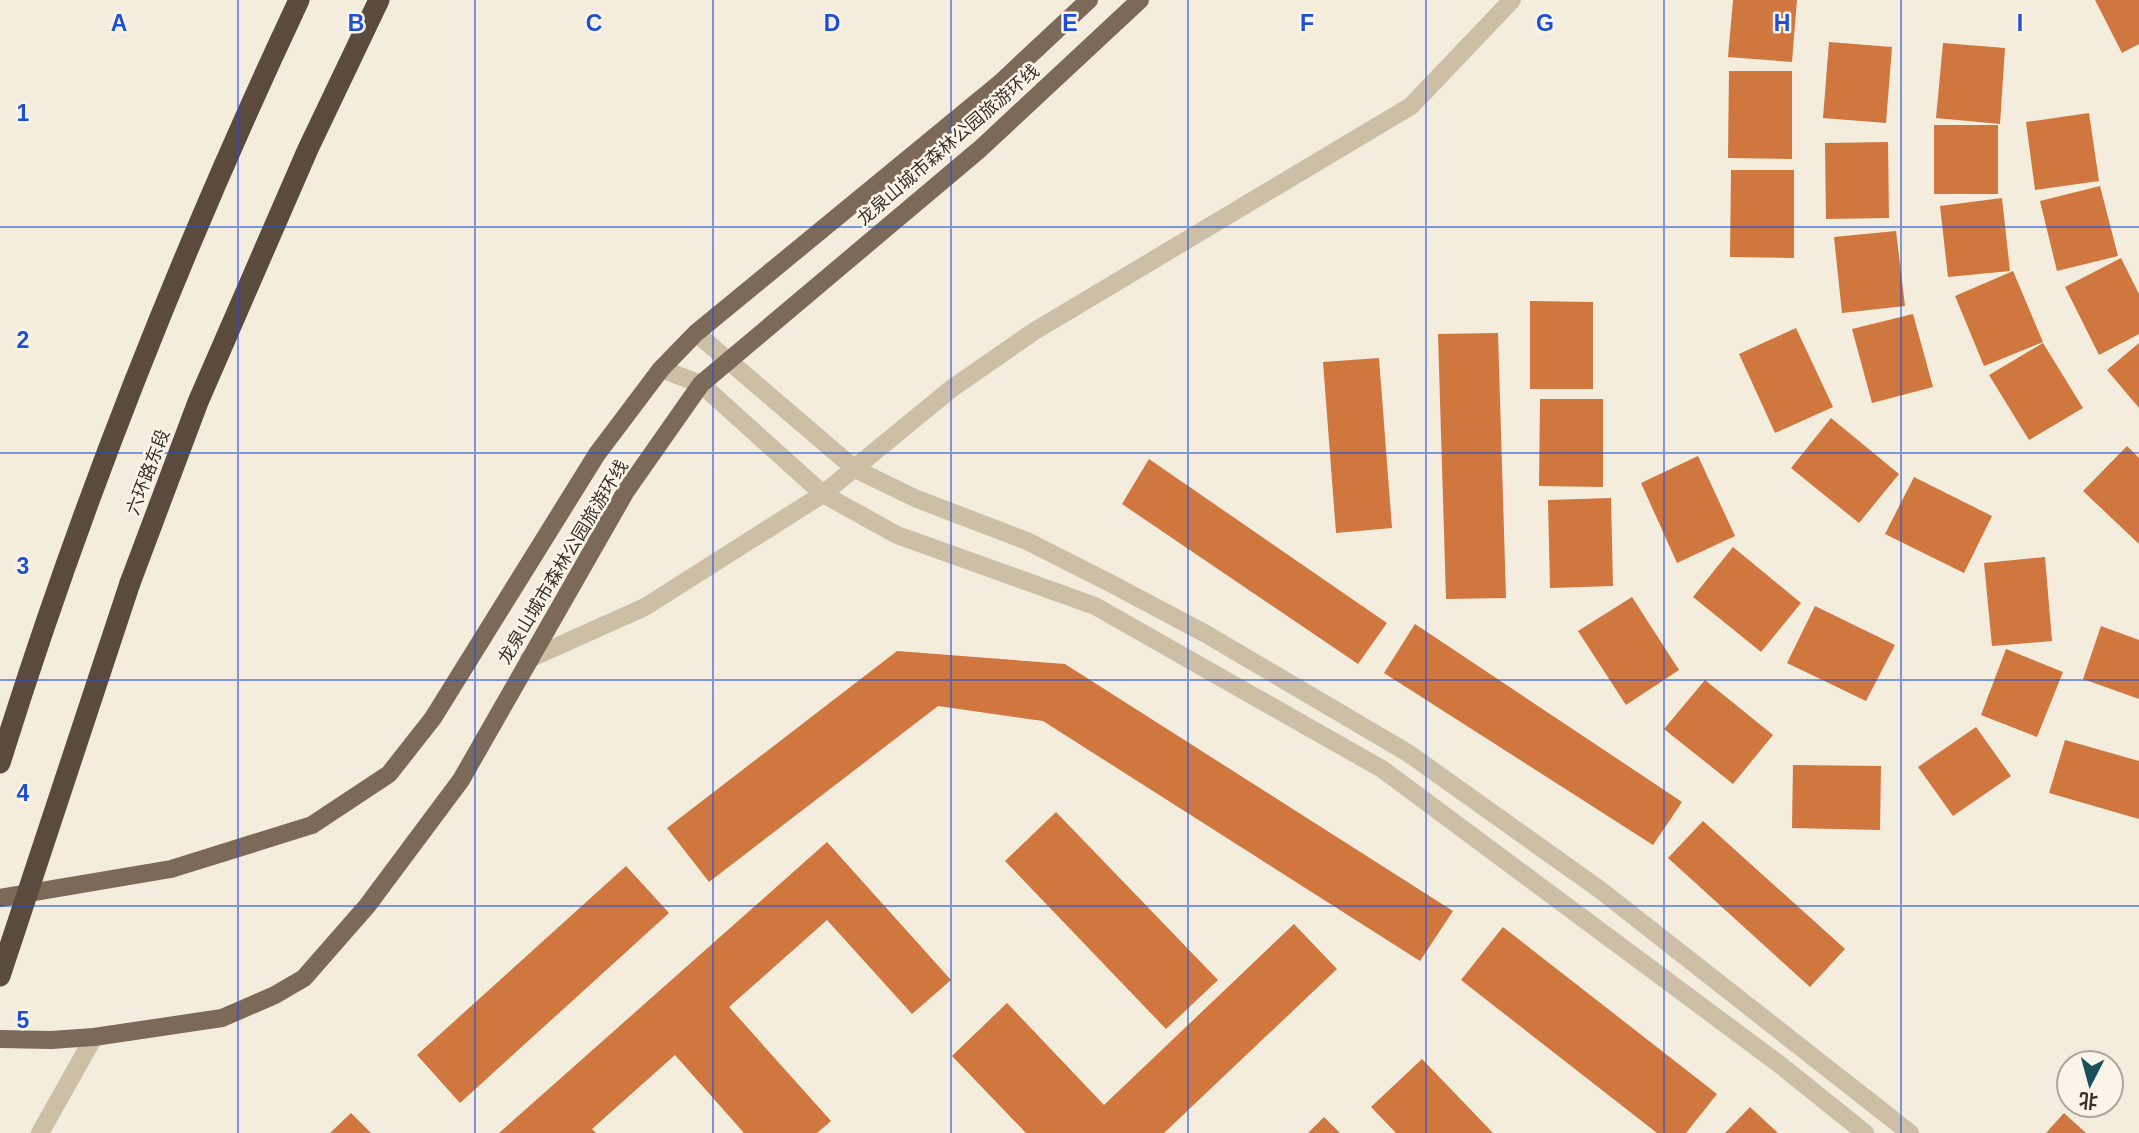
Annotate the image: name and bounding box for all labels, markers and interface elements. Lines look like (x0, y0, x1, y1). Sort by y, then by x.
text: A (111, 10, 127, 36)
text: B (348, 10, 364, 36)
text: C (586, 10, 602, 36)
text: D (824, 10, 840, 36)
text: E (1062, 10, 1078, 36)
text: F (1300, 10, 1314, 36)
text: G (1536, 10, 1554, 36)
text: H (1774, 10, 1790, 36)
text: I (2017, 10, 2023, 36)
street label: 龙泉山城市森林公园旅游环线 (853, 61, 1043, 229)
text: 1 (17, 100, 30, 126)
text: 2 (17, 327, 29, 353)
street label: 六环路东段 (123, 426, 173, 518)
street label: 龙泉山城市森林公园旅游环线 (494, 457, 632, 667)
text: 3 (17, 553, 29, 579)
text: 4 (17, 780, 30, 806)
text: 5 (17, 1007, 30, 1033)
north arrow (2055, 1049, 2125, 1119)
text: 北 (2078, 1089, 2099, 1112)

